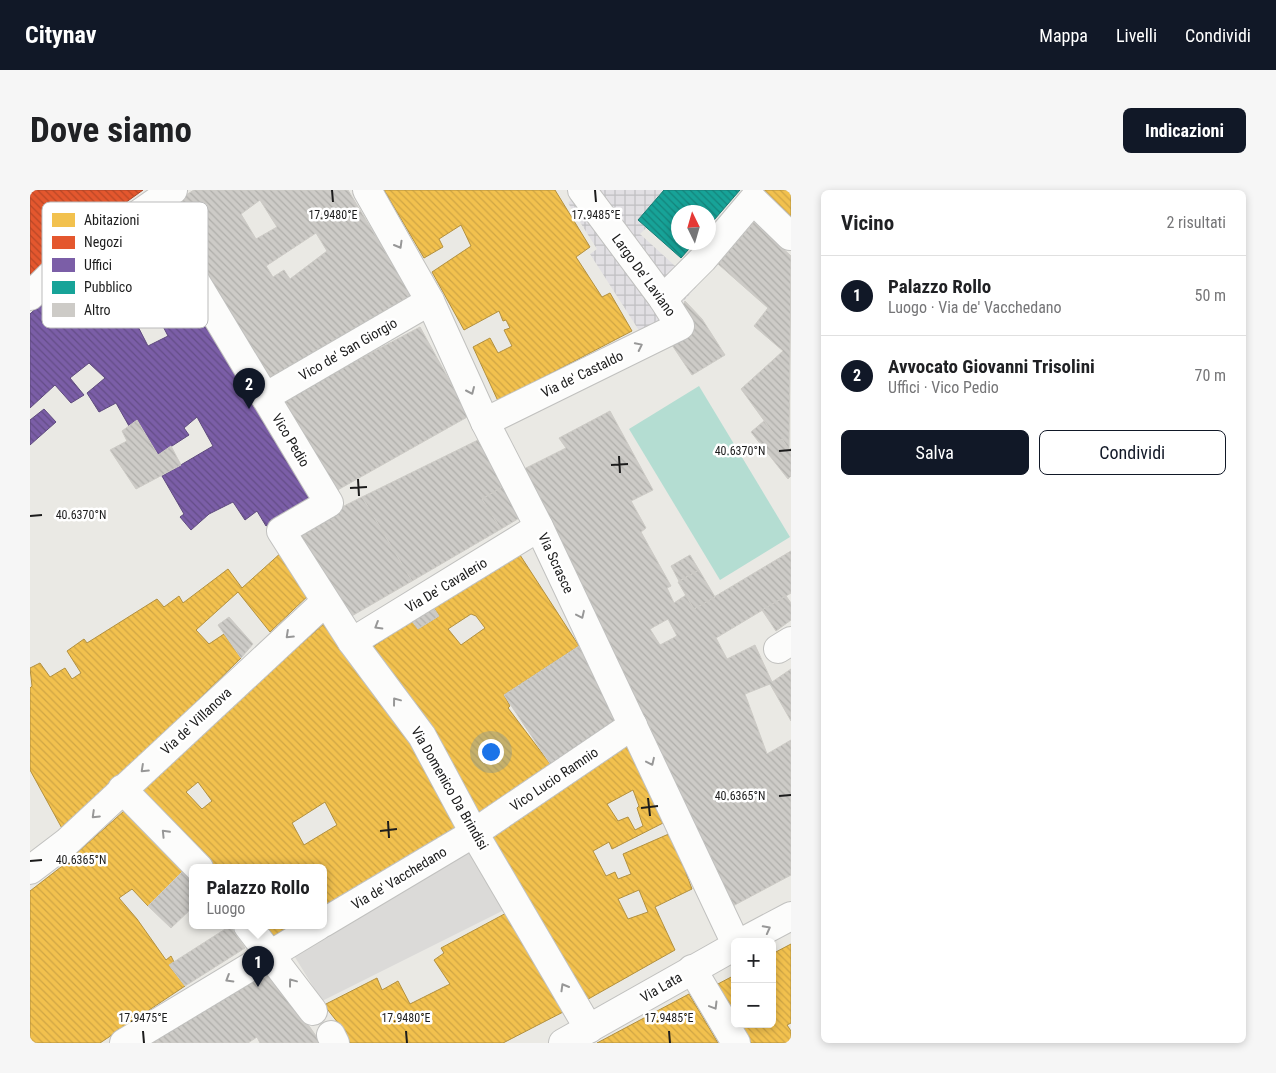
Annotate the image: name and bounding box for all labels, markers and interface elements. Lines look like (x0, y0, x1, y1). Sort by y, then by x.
text: Citynav (25, 21, 96, 49)
text: Mappa (1039, 25, 1088, 46)
text: Livelli (1116, 25, 1157, 46)
text: Condividi (1185, 25, 1251, 46)
button: Indicazioni (1123, 108, 1246, 153)
text: Dove siamo (30, 110, 192, 151)
legend (42, 202, 208, 328)
north arrow (671, 205, 716, 250)
text: 17.9480°E (308, 208, 358, 222)
text: 17.9485°E (571, 208, 621, 222)
text: Vicino (841, 211, 894, 235)
text: Abitazioni (84, 212, 139, 228)
text: 2 risultati (1166, 213, 1226, 232)
street label: Largo De' Laviano (609, 231, 679, 319)
text: Negozi (84, 234, 122, 250)
one-way arrow (392, 240, 402, 249)
text: Uffici (84, 257, 112, 273)
text: Palazzo Rollo (888, 275, 991, 298)
text: Pubblico (84, 279, 132, 295)
text: 1 (853, 286, 861, 305)
text: 50 m (1194, 286, 1226, 305)
text: Luogo · Via de' Vacchedano (888, 298, 1062, 317)
text: Altro (84, 302, 111, 318)
street label: Vico de' San Giorgio (296, 314, 400, 384)
one-way arrow (634, 342, 643, 352)
street label: Via de' Castaldo (538, 347, 626, 401)
text: Avvocato Giovanni Trisolini (888, 355, 1095, 378)
text: 2 (853, 366, 861, 385)
text: 70 m (1194, 366, 1226, 385)
pin: 2 (233, 368, 265, 409)
text: Uffici · Vico Pedio (888, 378, 999, 397)
one-way arrow (465, 386, 475, 395)
street label: Vico Pedio (269, 411, 313, 469)
button: Salva (841, 430, 1029, 475)
button: Condividi (1039, 430, 1226, 475)
text: 40.6370°N (715, 444, 765, 458)
text: 40.6370°N (56, 508, 106, 522)
street label: Via Scrasce (535, 530, 577, 596)
street label: Via De' Cavalerio (402, 554, 490, 616)
one-way arrow (575, 610, 585, 619)
one-way arrow (375, 619, 384, 629)
one-way arrow (286, 629, 295, 638)
street label: Via de' Villanova (157, 684, 235, 758)
one-way arrow (393, 697, 402, 707)
street label: Via Domenico Da Brindisi (408, 724, 492, 852)
your location (478, 739, 504, 765)
street label: Vico Lucio Ramnio (507, 744, 601, 814)
one-way arrow (644, 757, 655, 766)
one-way arrow (141, 763, 150, 772)
text: 40.6365°N (715, 789, 765, 803)
one-way arrow (92, 809, 101, 818)
one-way arrow (162, 830, 171, 839)
street label: Via de' Vacchedano (349, 843, 449, 913)
text: 40.6365°N (56, 853, 106, 867)
popup (189, 864, 327, 929)
text: Palazzo Rollo (206, 876, 310, 899)
text: Luogo (206, 899, 245, 918)
one-way arrow (761, 925, 770, 935)
map controls (731, 938, 776, 1028)
button: + (731, 938, 776, 983)
pin: 1 (242, 946, 274, 987)
street label: Via Lata (637, 969, 685, 1005)
one-way arrow (225, 973, 234, 983)
one-way arrow (288, 979, 298, 988)
one-way arrow (561, 983, 571, 992)
button: − (731, 983, 776, 1028)
one-way arrow (707, 1000, 717, 1009)
text: 17.9475°E (118, 1011, 168, 1025)
text: 17.9480°E (381, 1011, 431, 1025)
text: 17.9485°E (644, 1011, 694, 1025)

